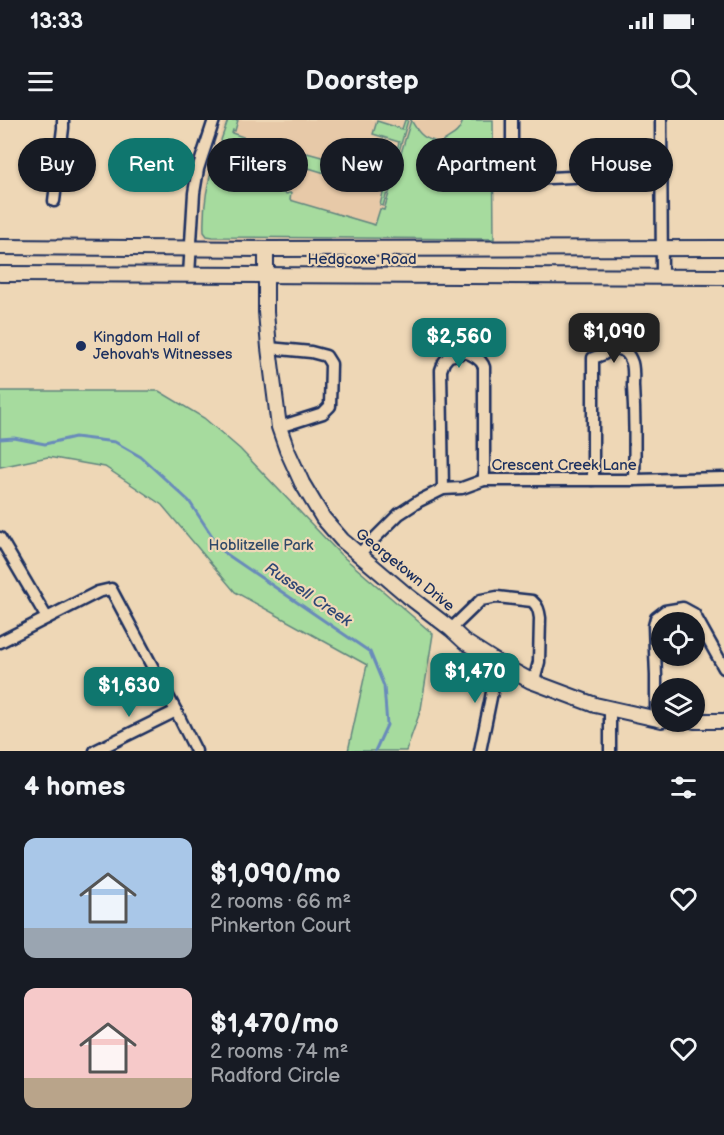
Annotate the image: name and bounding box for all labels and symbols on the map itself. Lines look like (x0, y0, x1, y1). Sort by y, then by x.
street label: Hedgcoxe Road (308, 250, 416, 269)
pin: $1,090 (565, 313, 663, 364)
pin: $2,560 (410, 318, 508, 369)
place label: Kingdom Hall of Jehovah's Witnesses (93, 328, 233, 364)
marker: Kingdom Hall of Jehovah's Witnesses (74, 339, 88, 353)
street label: Crescent Creek Lane (491, 456, 637, 475)
street label: Georgetown Drive (352, 524, 458, 616)
park label: Hoblitzelle Park (209, 536, 314, 555)
water label: Russell Creek (261, 559, 356, 632)
pin: $1,470 (426, 653, 524, 704)
pin: $1,630 (80, 667, 178, 718)

